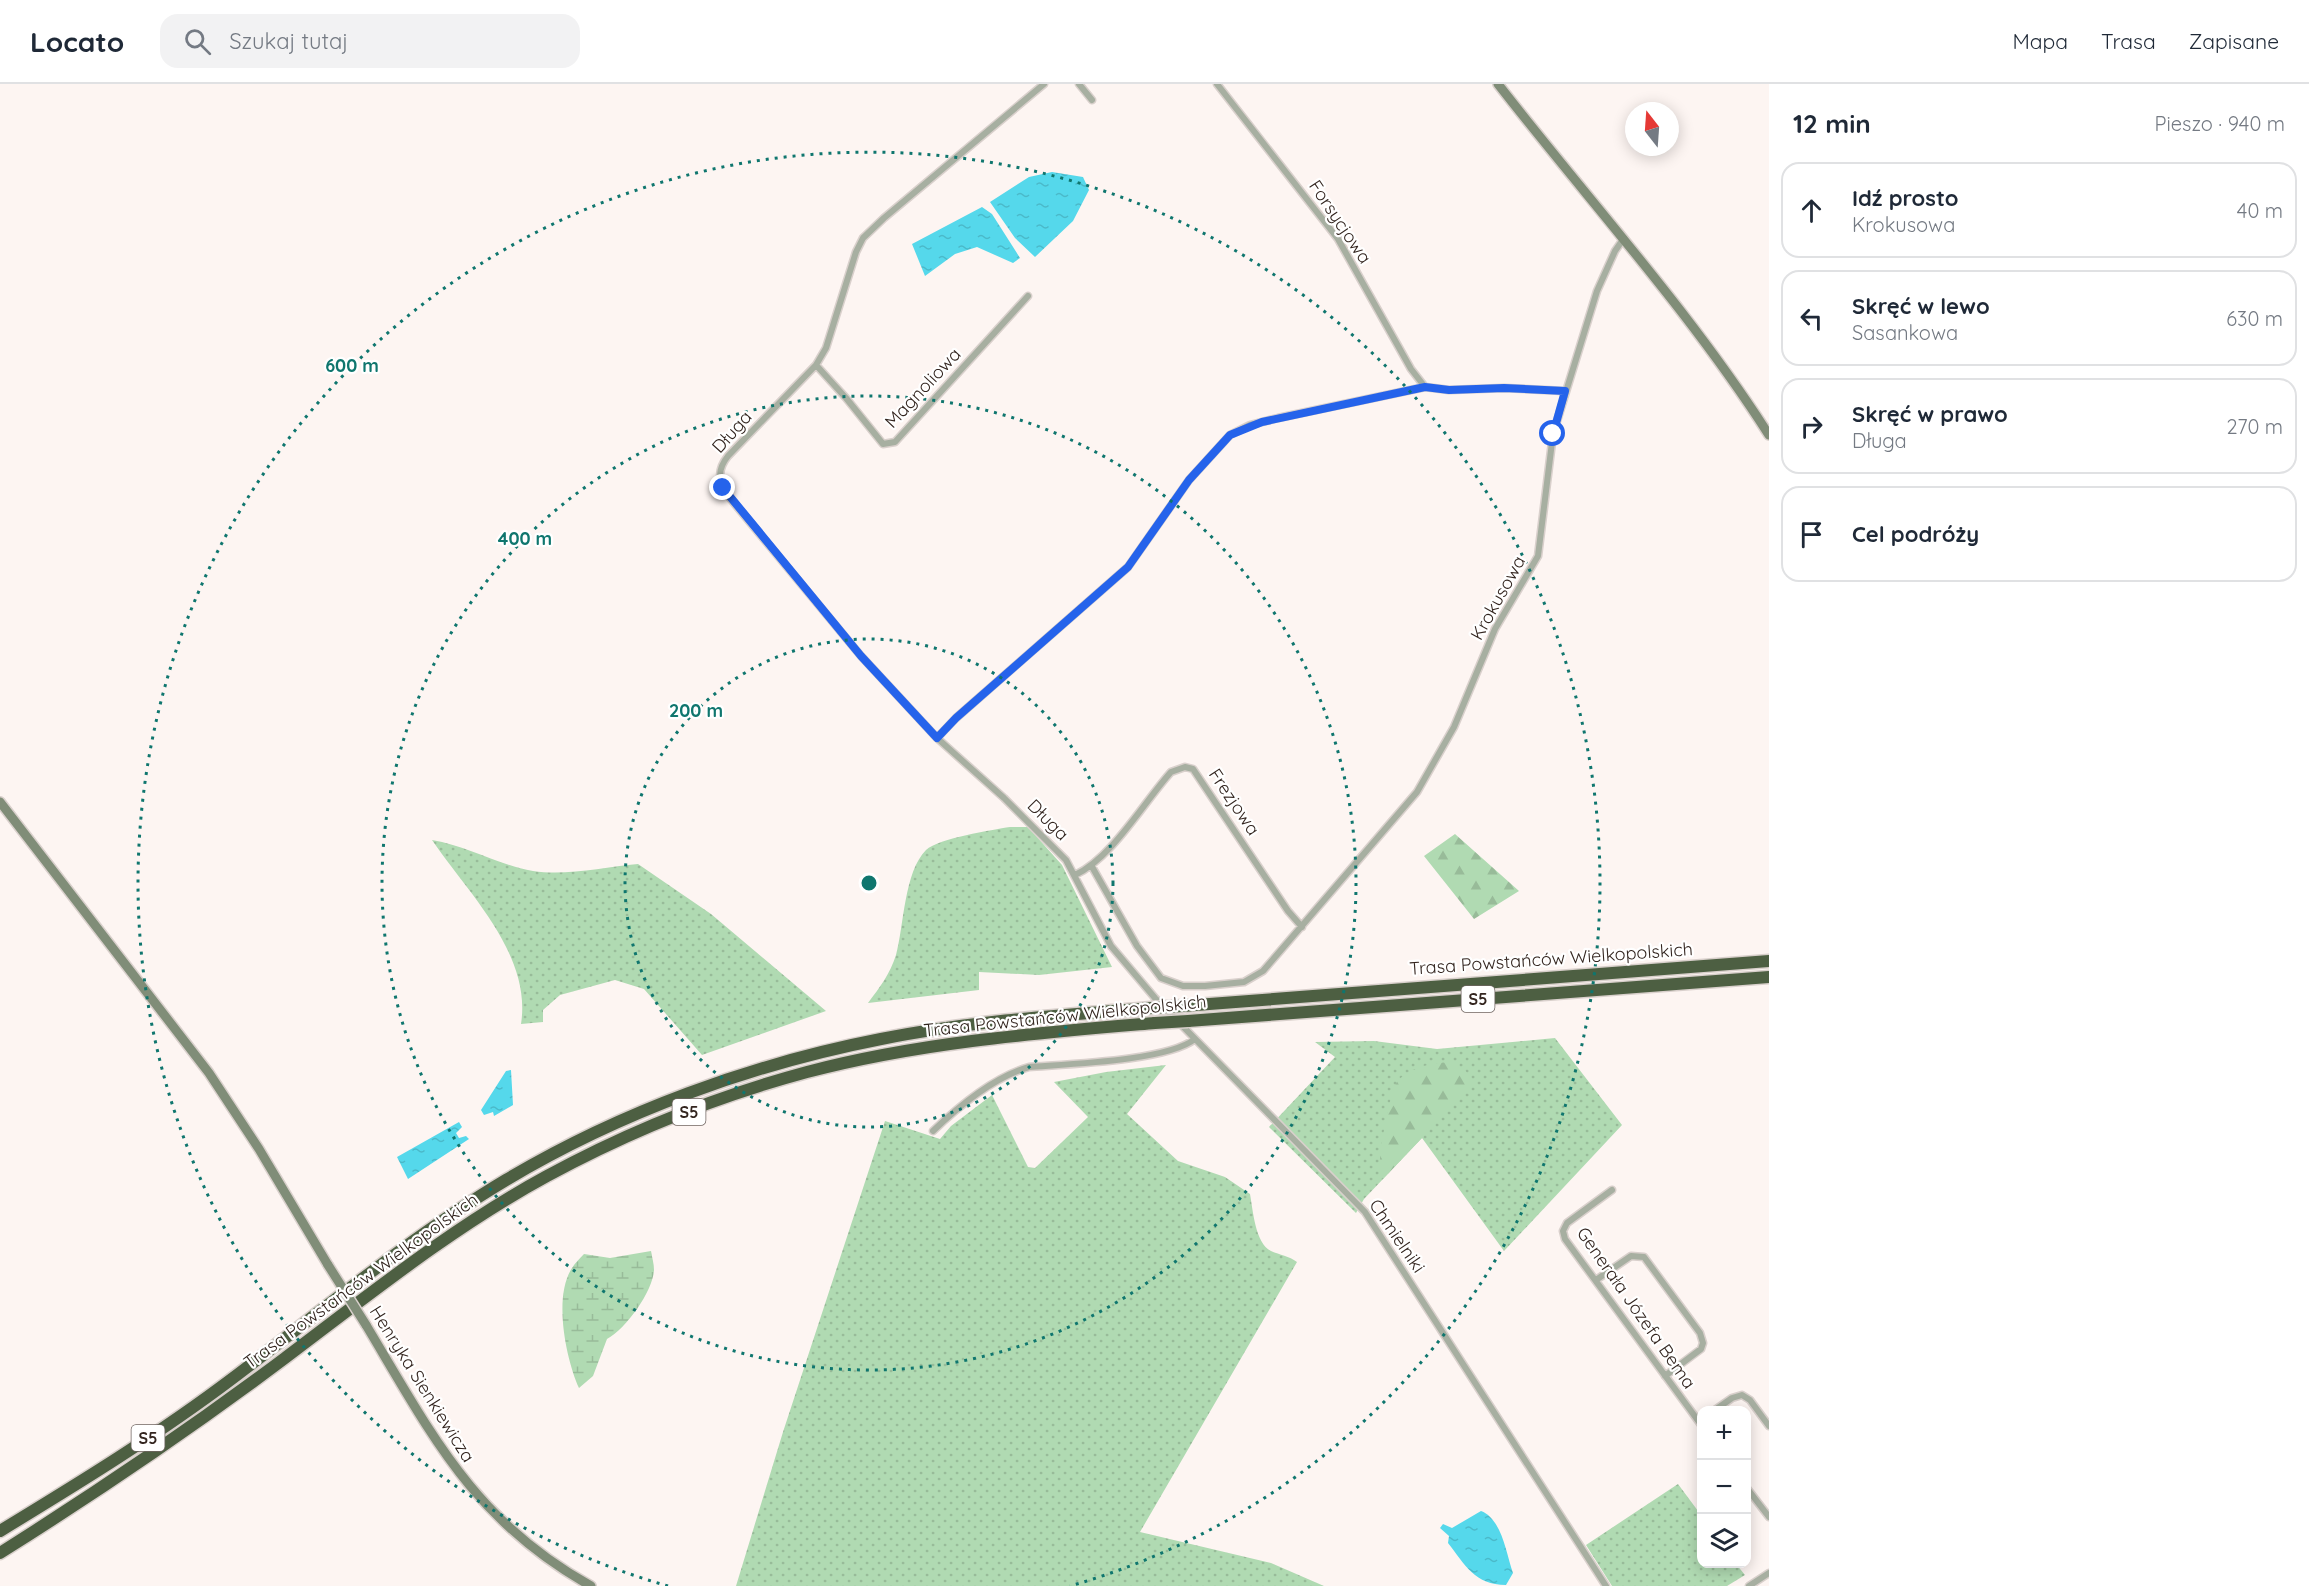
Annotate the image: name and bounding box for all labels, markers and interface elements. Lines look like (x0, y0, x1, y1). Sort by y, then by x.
search box (160, 14, 580, 68)
text: Locato (30, 24, 124, 59)
icon: search (181, 25, 214, 58)
text: Szukaj tutaj (229, 27, 348, 55)
text: Mapa (2013, 28, 2068, 54)
text: Trasa (2101, 28, 2156, 54)
text: Zapisane (2189, 28, 2279, 54)
north arrow (1625, 102, 1679, 156)
text: 12 min (1793, 107, 1871, 140)
text: Pieszo · 940 m (2155, 111, 2285, 136)
street label: Forsycjowa (1304, 176, 1377, 268)
text: Idź prosto (1852, 184, 1959, 212)
icon: ahead (1795, 194, 1828, 227)
text: 40 m (2237, 198, 2283, 223)
text: Krokusowa (1852, 212, 1955, 237)
text: Skręć w lewo (1852, 292, 1990, 320)
icon: left (1795, 302, 1828, 335)
text: 630 m (2226, 306, 2283, 331)
text: Sasankowa (1852, 320, 1958, 345)
street label: Magnoliowa (880, 343, 966, 433)
text: 600 m (325, 354, 379, 377)
text: Skręć w prawo (1852, 400, 2008, 428)
street label: Długa (707, 406, 757, 458)
icon: right (1795, 410, 1828, 443)
text: 270 m (2226, 414, 2283, 439)
route start (1539, 420, 1565, 446)
text: Długa (1852, 428, 1907, 453)
route end (709, 474, 735, 500)
icon: arrive (1795, 518, 1828, 551)
text: Cel podróży (1852, 520, 1979, 548)
text: 400 m (498, 527, 552, 550)
street label: Krokusowa (1465, 551, 1530, 644)
text: 200 m (669, 699, 723, 722)
street label: Frezjowa (1204, 764, 1265, 839)
street label: Długa (1023, 794, 1074, 845)
centre of rings (859, 873, 879, 893)
street label: Trasa Powstańców Wielkopolskich (1408, 937, 1694, 980)
road number: S5 (1462, 986, 1494, 1012)
street label: Trasa Powstańców Wielkopolskich (922, 989, 1207, 1042)
road number: S5 (672, 1099, 706, 1125)
street label: Trasa Powstańców Wielkopolskich (239, 1188, 482, 1373)
street label: Chmielniki (1364, 1194, 1431, 1277)
street label: Generała Józefa Bema (1572, 1222, 1701, 1393)
street label: Henryka Sienkiewicza (365, 1301, 480, 1466)
map controls (1697, 1406, 1751, 1568)
button: + (1697, 1406, 1751, 1460)
road number: S5 (132, 1425, 164, 1451)
button: − (1697, 1460, 1751, 1514)
button: layers (1697, 1514, 1751, 1568)

